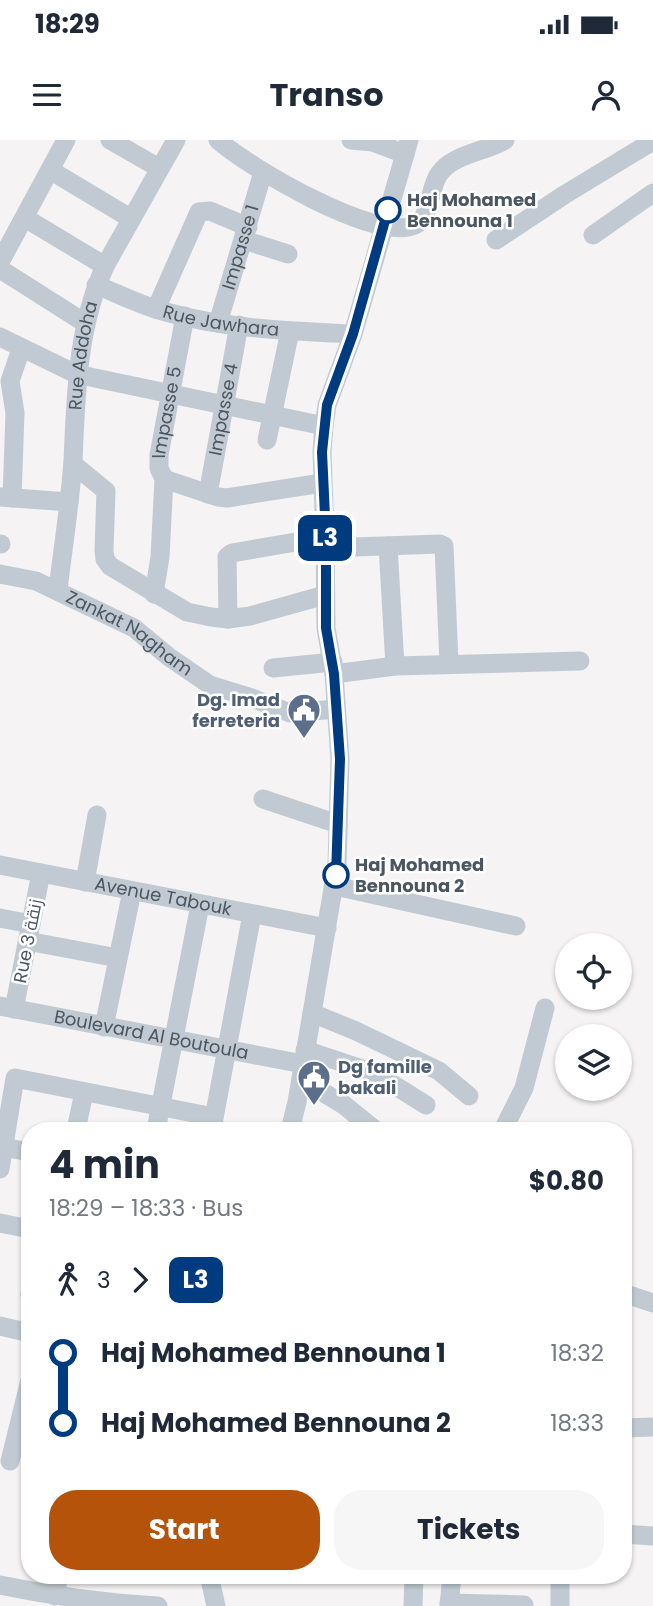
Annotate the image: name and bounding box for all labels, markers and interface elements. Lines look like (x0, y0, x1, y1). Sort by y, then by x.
text: 18:29 (35, 6, 100, 42)
text: Transo (269, 72, 384, 117)
icon: menu (28, 76, 66, 114)
icon: person (587, 76, 625, 114)
place label: Haj Mohamed Bennouna 1 (407, 187, 536, 233)
marker: Haj Mohamed Bennouna 1 (375, 197, 401, 223)
street label: Impasse 1 (216, 201, 265, 293)
street label: Rue Addoha (62, 298, 103, 411)
street label: Rue Jawhara (160, 299, 280, 342)
street label: Impasse 4 (202, 361, 244, 458)
street label: Impasse 5 (146, 364, 187, 458)
line badge: L3 (294, 515, 356, 561)
text: L3 (312, 521, 338, 554)
street label: Zankat Nagham (62, 584, 198, 682)
place label: Dg. Imad ferreteria (192, 687, 280, 733)
public building icon: Dg. Imad ferreteria (285, 691, 323, 740)
place label: Haj Mohamed Bennouna 2 (355, 852, 484, 898)
marker: Haj Mohamed Bennouna 2 (323, 862, 349, 888)
street label: Avenue Tabouk (93, 870, 234, 921)
street label: Rue 3 زنقة (7, 897, 48, 985)
map controls (555, 933, 632, 1101)
button: locate (555, 933, 632, 1010)
street label: Boulevard Al Boutoula (52, 1004, 251, 1065)
button: layers (555, 1024, 632, 1101)
place label: Dg famille bakali (338, 1054, 432, 1100)
public building icon: Dg famille bakali (295, 1058, 333, 1107)
text: 4 min (49, 1138, 160, 1191)
text: $0.80 (529, 1163, 604, 1199)
text: 18:29 – 18:33 · Bus (49, 1192, 243, 1224)
icon: walk (49, 1261, 87, 1299)
icon: forward (121, 1261, 159, 1299)
text: L3 (183, 1263, 209, 1296)
text: 3 (97, 1264, 111, 1296)
text: Haj Mohamed Bennouna 1 (101, 1335, 446, 1371)
text: 18:32 (550, 1337, 604, 1369)
text: Haj Mohamed Bennouna 2 (101, 1405, 451, 1441)
text: 18:33 (550, 1407, 604, 1439)
button: Start (49, 1490, 320, 1570)
button: Tickets (334, 1490, 604, 1570)

